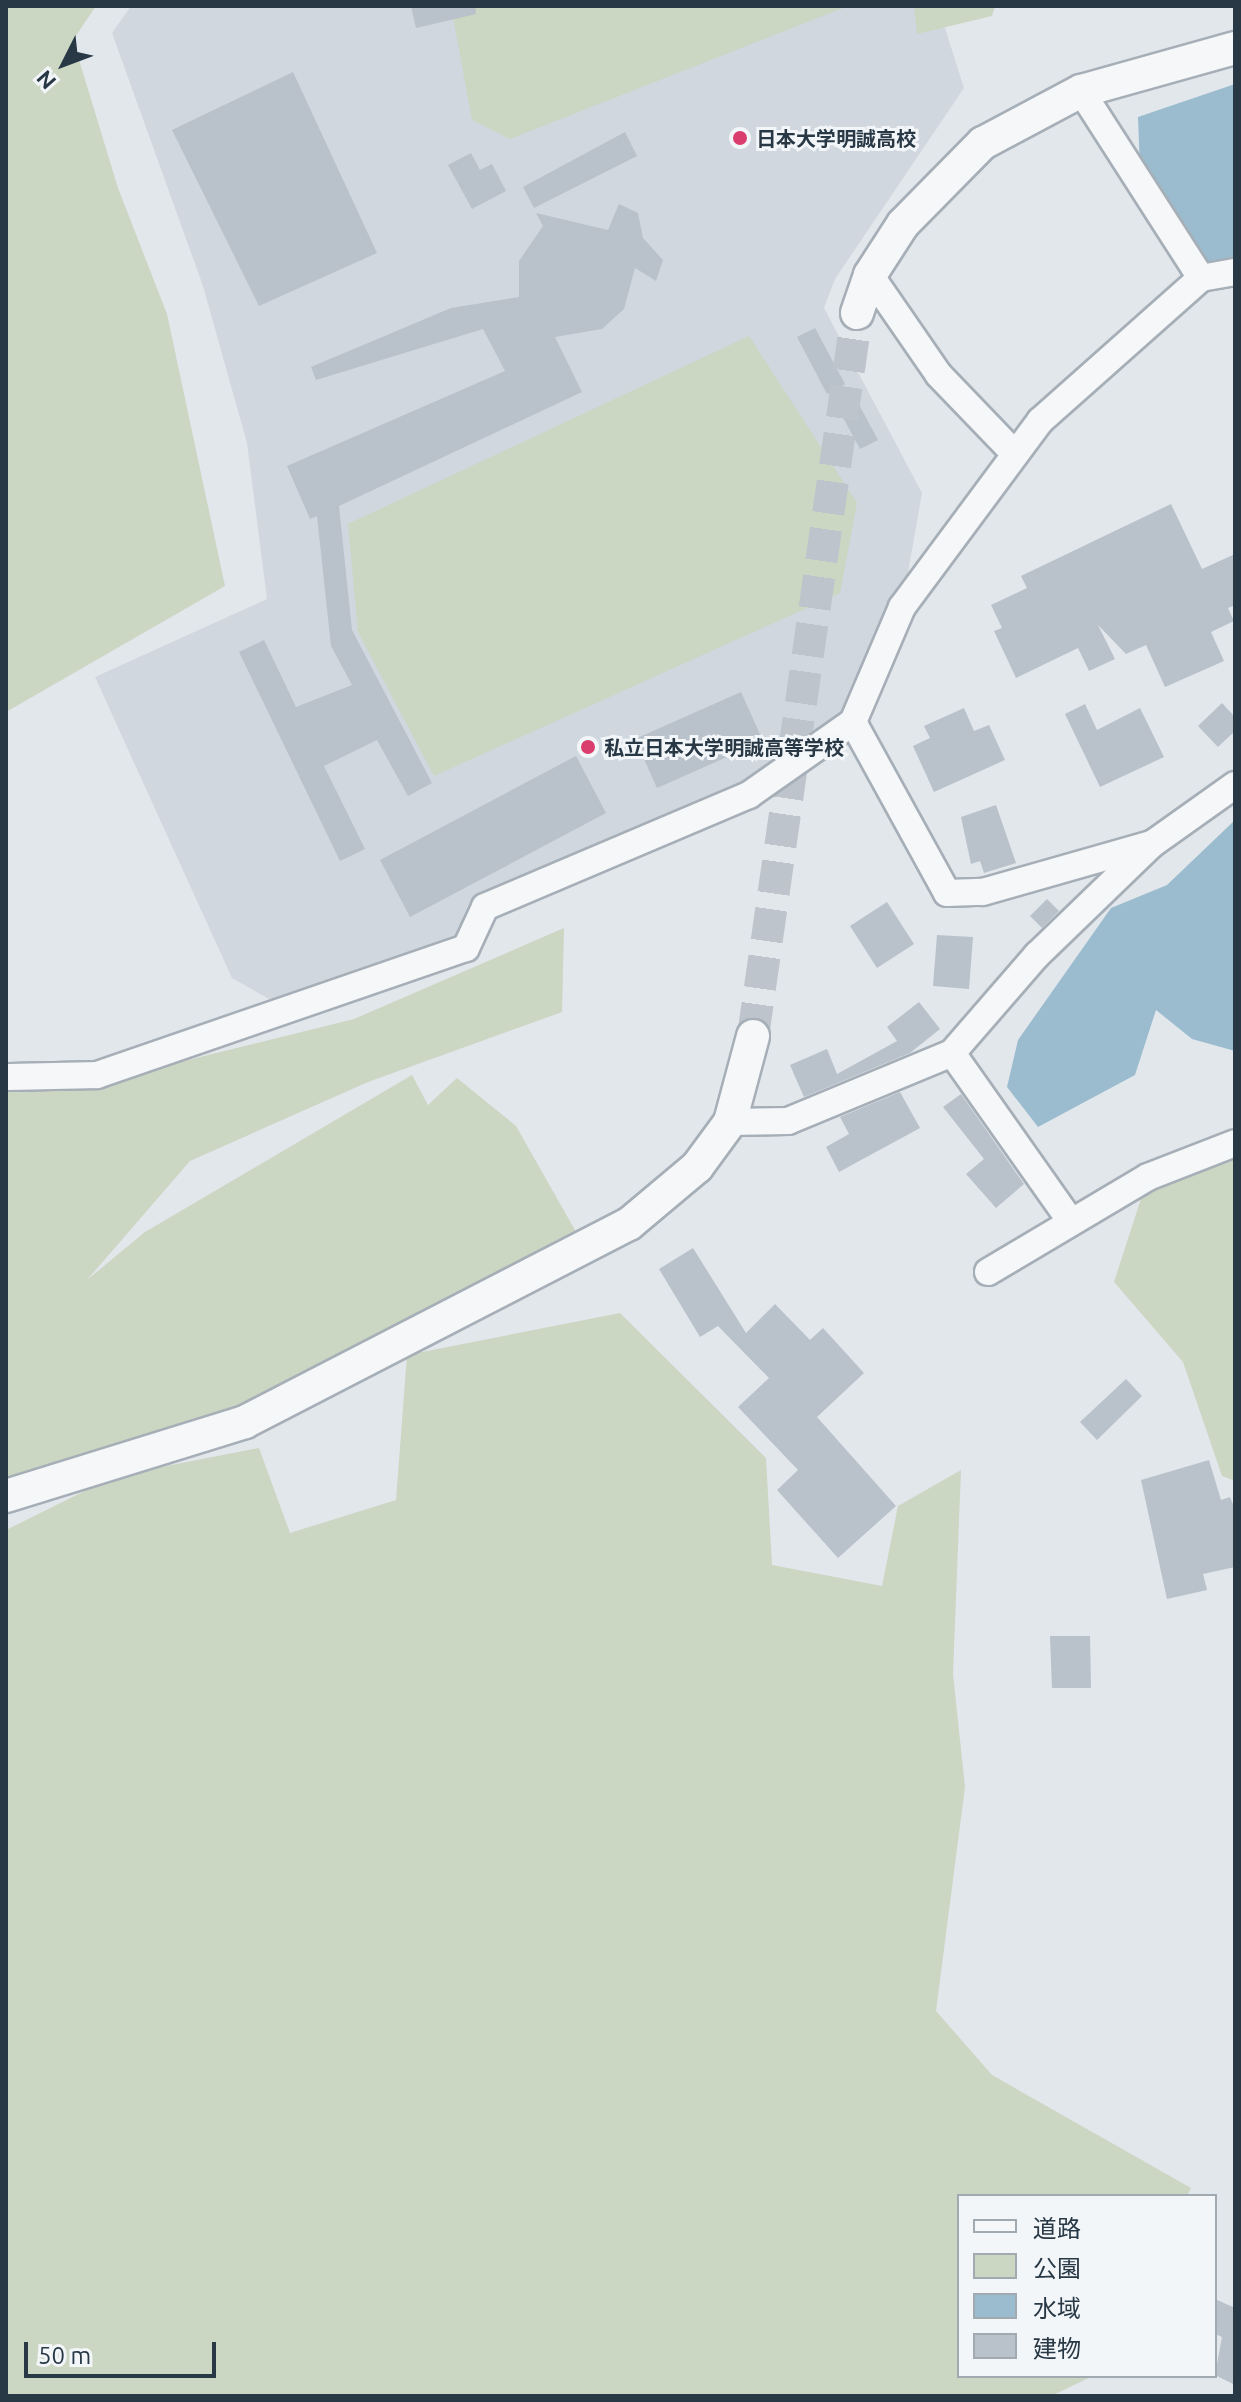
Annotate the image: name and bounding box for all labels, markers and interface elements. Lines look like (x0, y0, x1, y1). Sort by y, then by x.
north arrow (24, 24, 104, 104)
text: N (31, 66, 61, 95)
place label: 日本大学明誠高校 (756, 126, 916, 150)
marker: 日本大学明誠高校 (731, 129, 749, 147)
place label: 私立日本大学明誠高等学校 (604, 735, 844, 759)
marker: 私立日本大学明誠高等学校 (579, 738, 597, 756)
legend (957, 2194, 1217, 2378)
text: 道路 (1033, 2215, 1081, 2242)
text: 公園 (1033, 2255, 1081, 2282)
text: 水域 (1033, 2295, 1081, 2322)
scale bar (28, 2326, 220, 2376)
text: 建物 (1033, 2335, 1081, 2362)
text: 50 m (38, 2342, 91, 2369)

